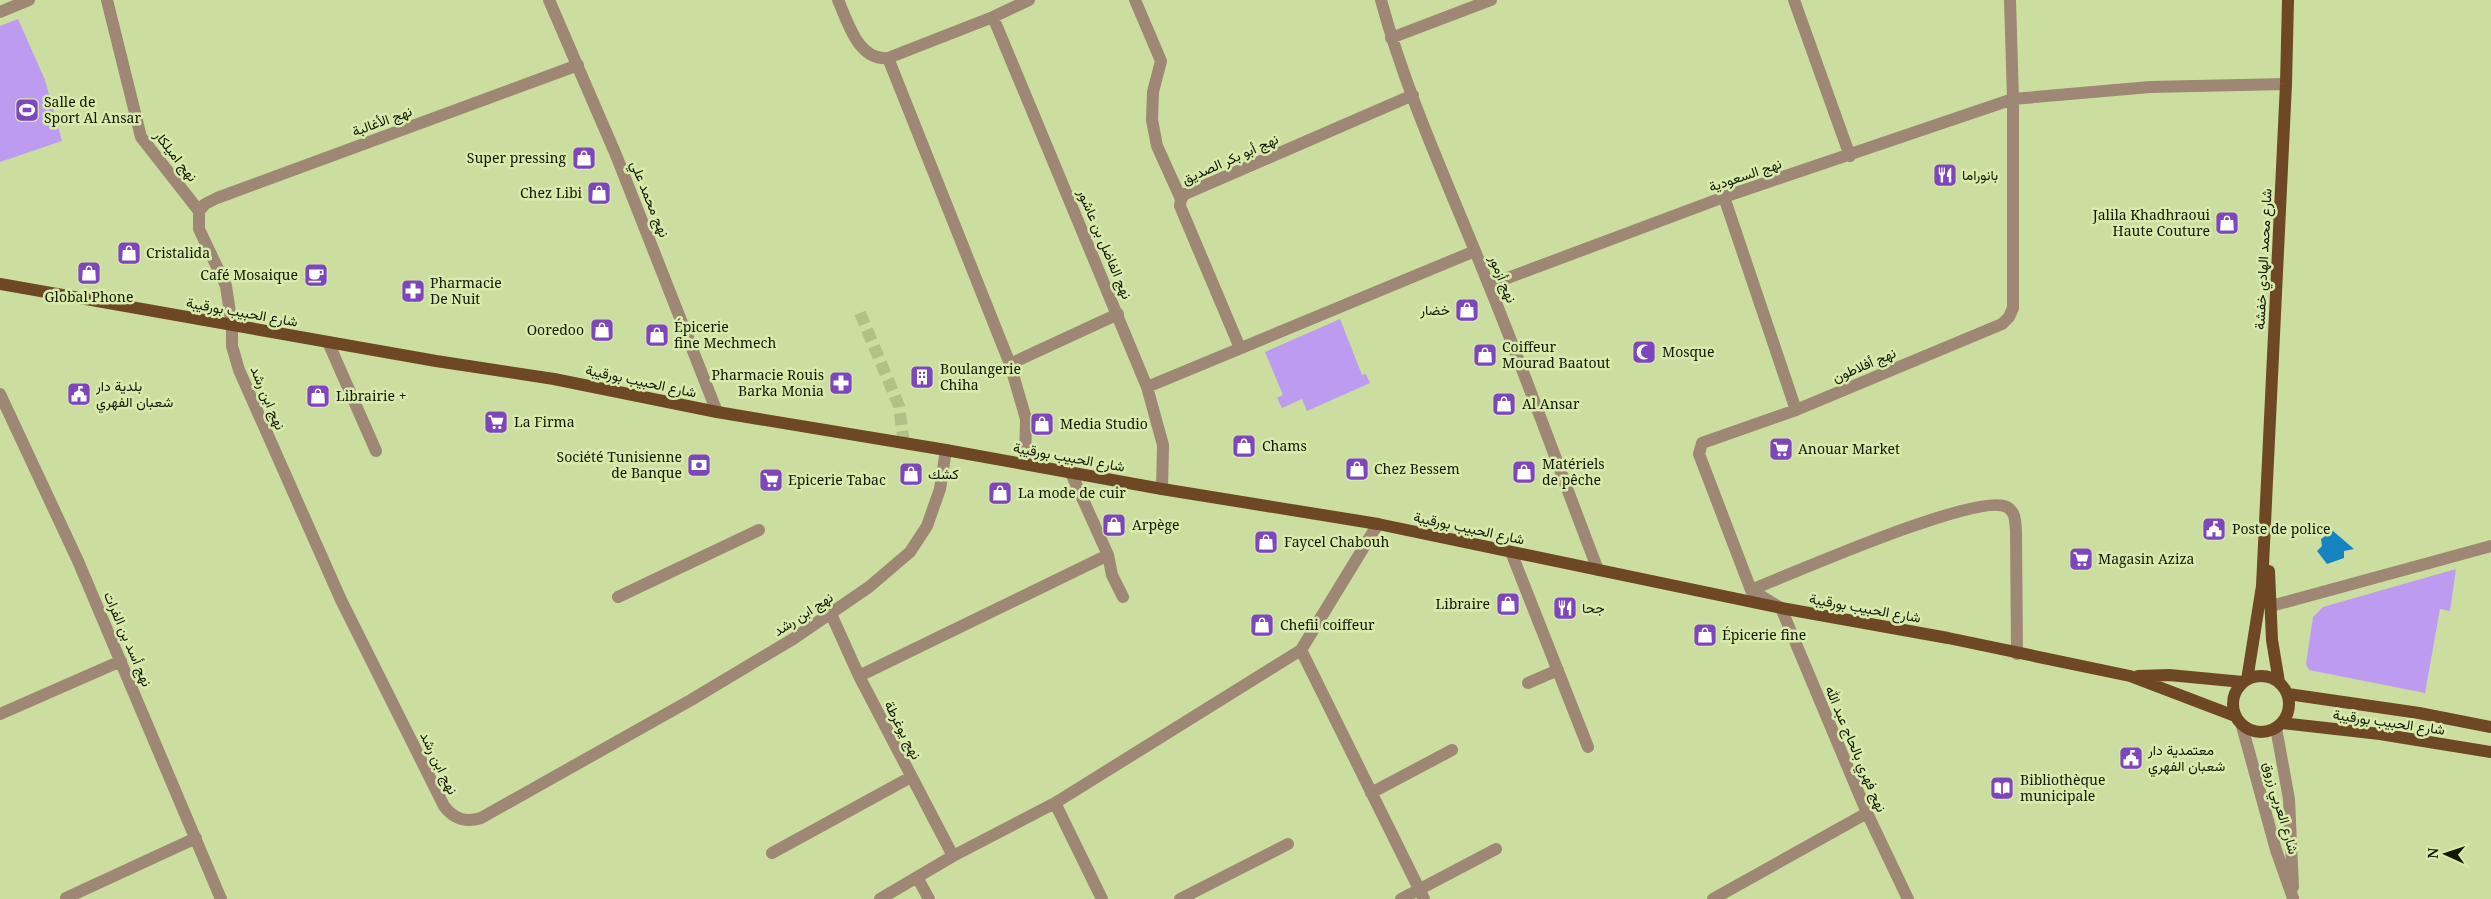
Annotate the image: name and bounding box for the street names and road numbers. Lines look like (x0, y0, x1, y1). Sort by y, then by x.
street label: نهج الأغالبة (349, 101, 415, 142)
street label: نهج اميلكار (148, 125, 202, 186)
street label: نهج أبو بكر الصديق (1179, 129, 1282, 190)
street label: نهج السعودية (1706, 153, 1784, 198)
street label: نهج محمد علي (624, 158, 674, 241)
street label: نهج الفاضل بن عاشور (1071, 185, 1137, 303)
street label: شارع محمد الهادي خفشة (2249, 188, 2279, 330)
street label: نهج أزمور (1483, 251, 1522, 306)
street label: شارع الحبيب بورقيبة (184, 292, 299, 333)
street label: نهج أفلاطون (1829, 343, 1899, 388)
street label: شارع الحبيب بورقيبة (583, 359, 698, 404)
street label: نهج ابن رشد (245, 363, 290, 433)
street label: شارع الحبيب بورقيبة (1011, 437, 1126, 478)
street label: شارع الحبيب بورقيبة (1411, 506, 1526, 551)
street label: نهج ابن رشد (769, 587, 837, 642)
street label: نهج أسد بن الفرات (98, 588, 157, 690)
street label: شارع الحبيب بورقيبة (1807, 588, 1922, 629)
street label: نهج فهري بالحاج عبد الله (1818, 683, 1892, 816)
street label: نهج يوغرطة (879, 697, 926, 763)
street label: شارع الحبيب بورقيبة (2332, 704, 2446, 741)
street label: نهج ابن رشد (414, 728, 463, 798)
street label: شارع العربي زروق (2256, 759, 2304, 857)

